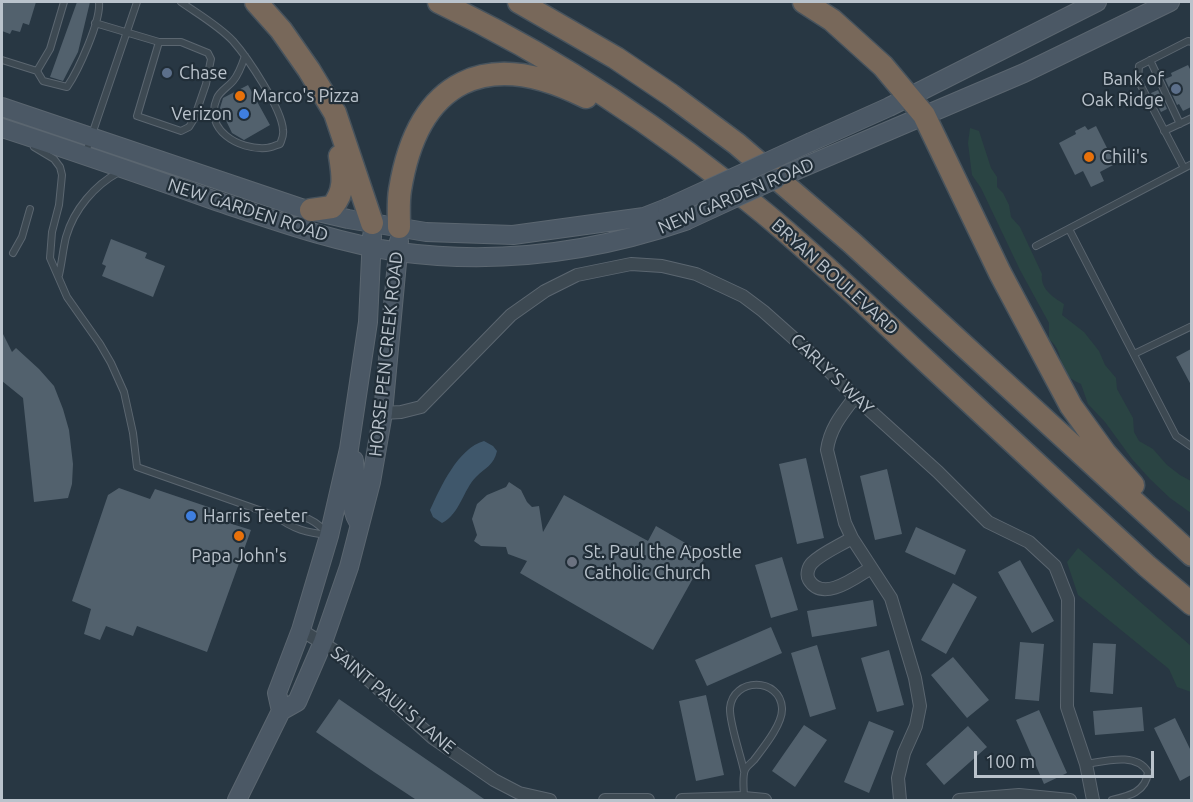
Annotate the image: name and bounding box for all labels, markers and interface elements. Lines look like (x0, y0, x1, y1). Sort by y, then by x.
place label: Chase (179, 62, 227, 84)
marker: Chase (160, 66, 174, 80)
place label: Bank of Oak Ridge (1081, 68, 1164, 110)
marker: Bank of Oak Ridge (1169, 82, 1183, 96)
place label: Marco's Pizza (252, 85, 359, 107)
marker: Marco's Pizza (233, 89, 247, 103)
place label: Verizon (171, 103, 232, 125)
marker: Verizon (237, 107, 251, 121)
place label: Chili's (1101, 146, 1148, 168)
marker: Chili's (1082, 150, 1096, 164)
street label: NEW GARDEN ROAD (655, 153, 817, 239)
street label: NEW GARDEN ROAD (165, 174, 331, 246)
street label: BRYAN BOULEVARD (767, 214, 903, 340)
street label: HORSE PEN CREEK ROAD (364, 250, 408, 458)
street label: CARLY'S WAY (786, 329, 878, 419)
place label: Harris Teeter (203, 505, 308, 527)
marker: Harris Teeter (184, 509, 198, 523)
marker: Papa John's (232, 529, 246, 543)
place label: St. Paul the Apostle Catholic Church (584, 541, 742, 584)
place label: Papa John's (191, 545, 287, 567)
marker: St. Paul the Apostle Catholic Church (565, 555, 579, 569)
street label: SAINT PAUL'S LANE (326, 642, 460, 758)
scale bar (977, 739, 1157, 777)
text: 100 m (985, 751, 1035, 771)

